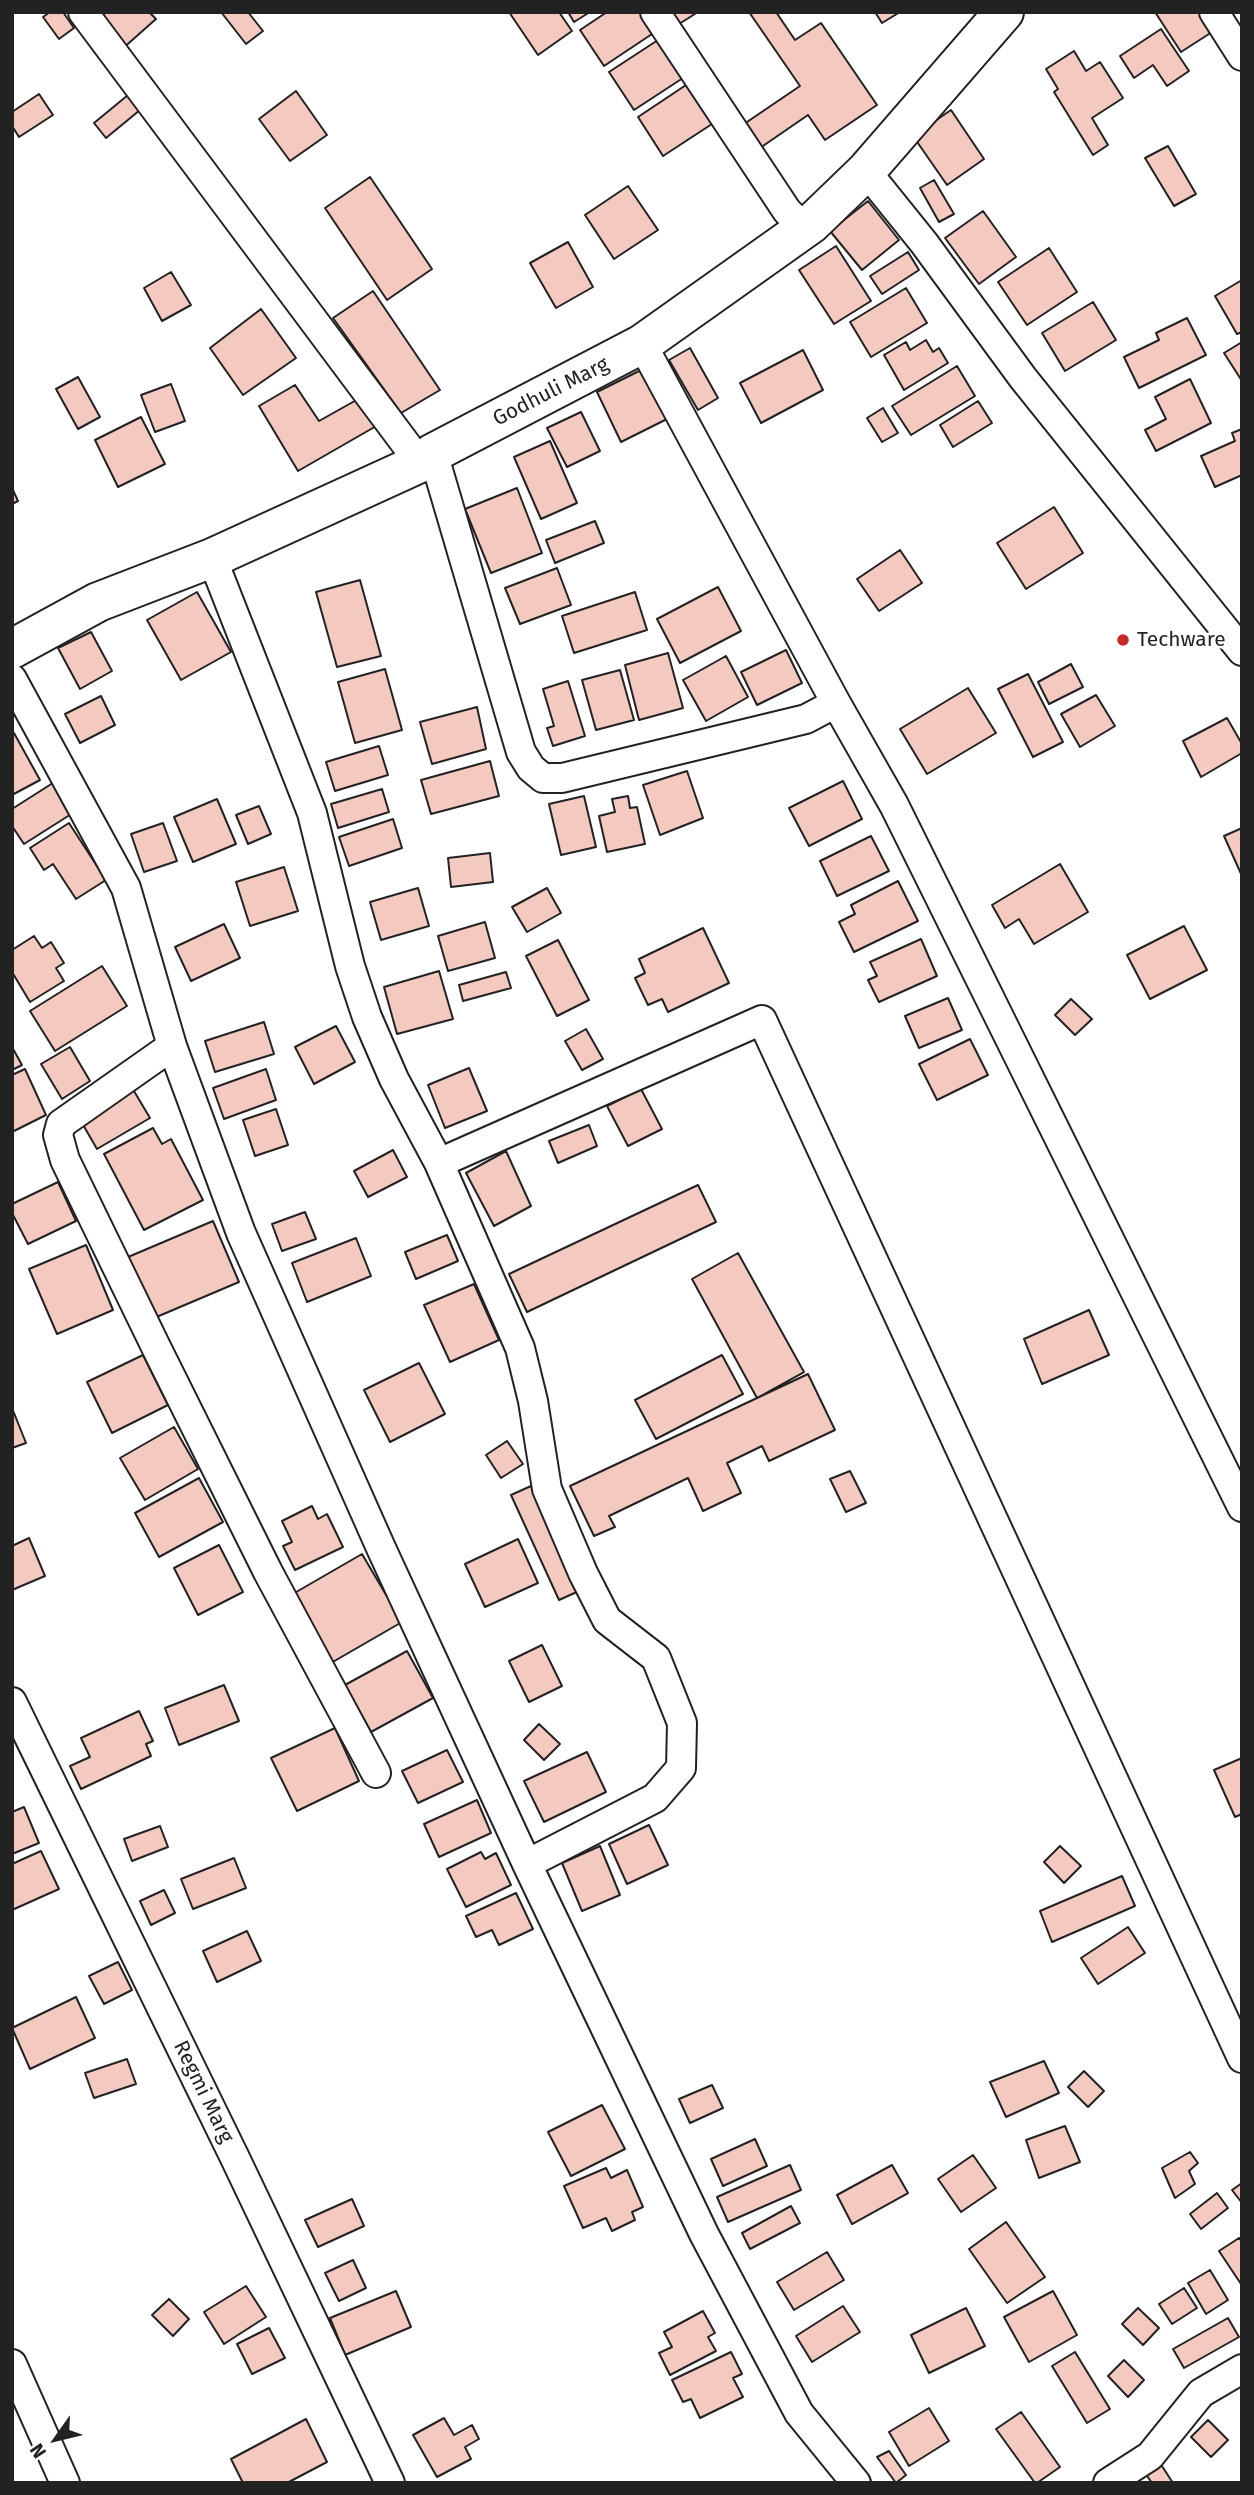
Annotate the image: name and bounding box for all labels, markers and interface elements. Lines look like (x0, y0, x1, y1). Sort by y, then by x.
street label: Godhuli Marg (489, 352, 613, 432)
place label: Techware (1137, 627, 1226, 653)
marker: Techware (1115, 632, 1131, 648)
street label: Regmi Marg (167, 2037, 239, 2147)
north arrow (21, 2404, 91, 2474)
text: N (25, 2439, 51, 2463)

